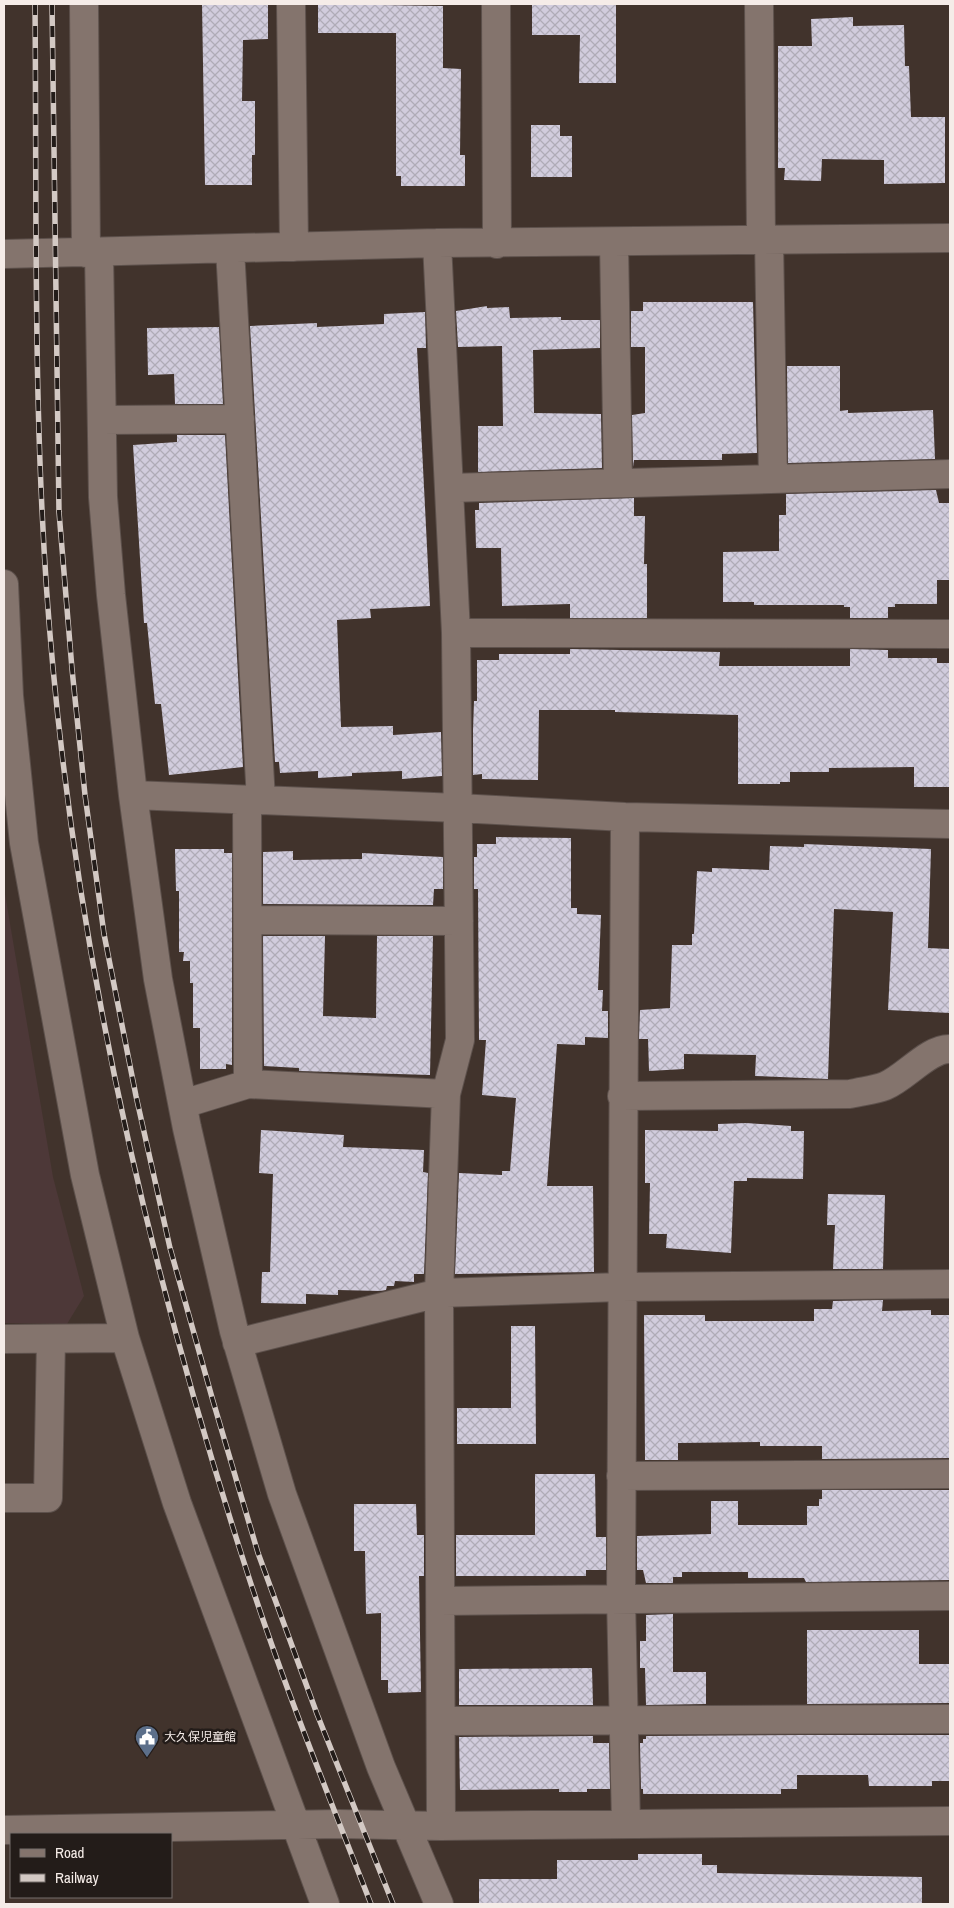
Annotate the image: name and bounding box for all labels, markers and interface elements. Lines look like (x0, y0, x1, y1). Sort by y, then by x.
public building icon: 大久保児童館 (134, 1724, 160, 1758)
place label: 大久保児童館 (164, 1729, 236, 1745)
legend (10, 1833, 172, 1898)
text: Road (55, 1842, 84, 1863)
text: Railway (55, 1867, 100, 1888)

